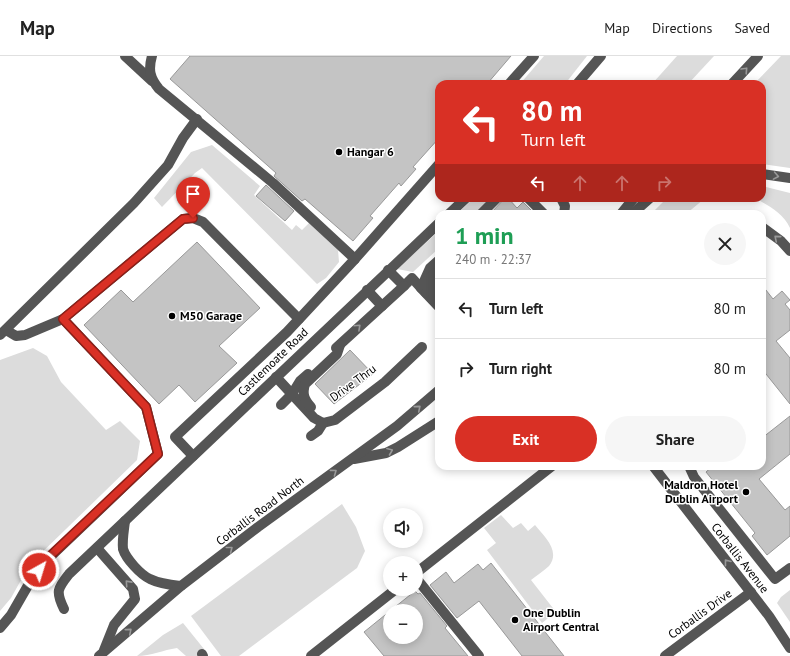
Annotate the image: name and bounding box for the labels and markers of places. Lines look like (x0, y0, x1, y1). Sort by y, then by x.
place label: Hangar 6 (347, 144, 394, 159)
marker: Hangar 6 (334, 147, 344, 157)
pin (176, 177, 210, 218)
place label: M50 Garage (180, 308, 242, 323)
marker: M50 Garage (167, 311, 177, 321)
place label: Maldron Hotel Dublin Airport (664, 477, 739, 506)
marker: Maldron Hotel Dublin Airport (741, 487, 751, 497)
place label: One Dublin Airport Central (523, 605, 600, 634)
marker: One Dublin Airport Central (510, 615, 520, 625)

